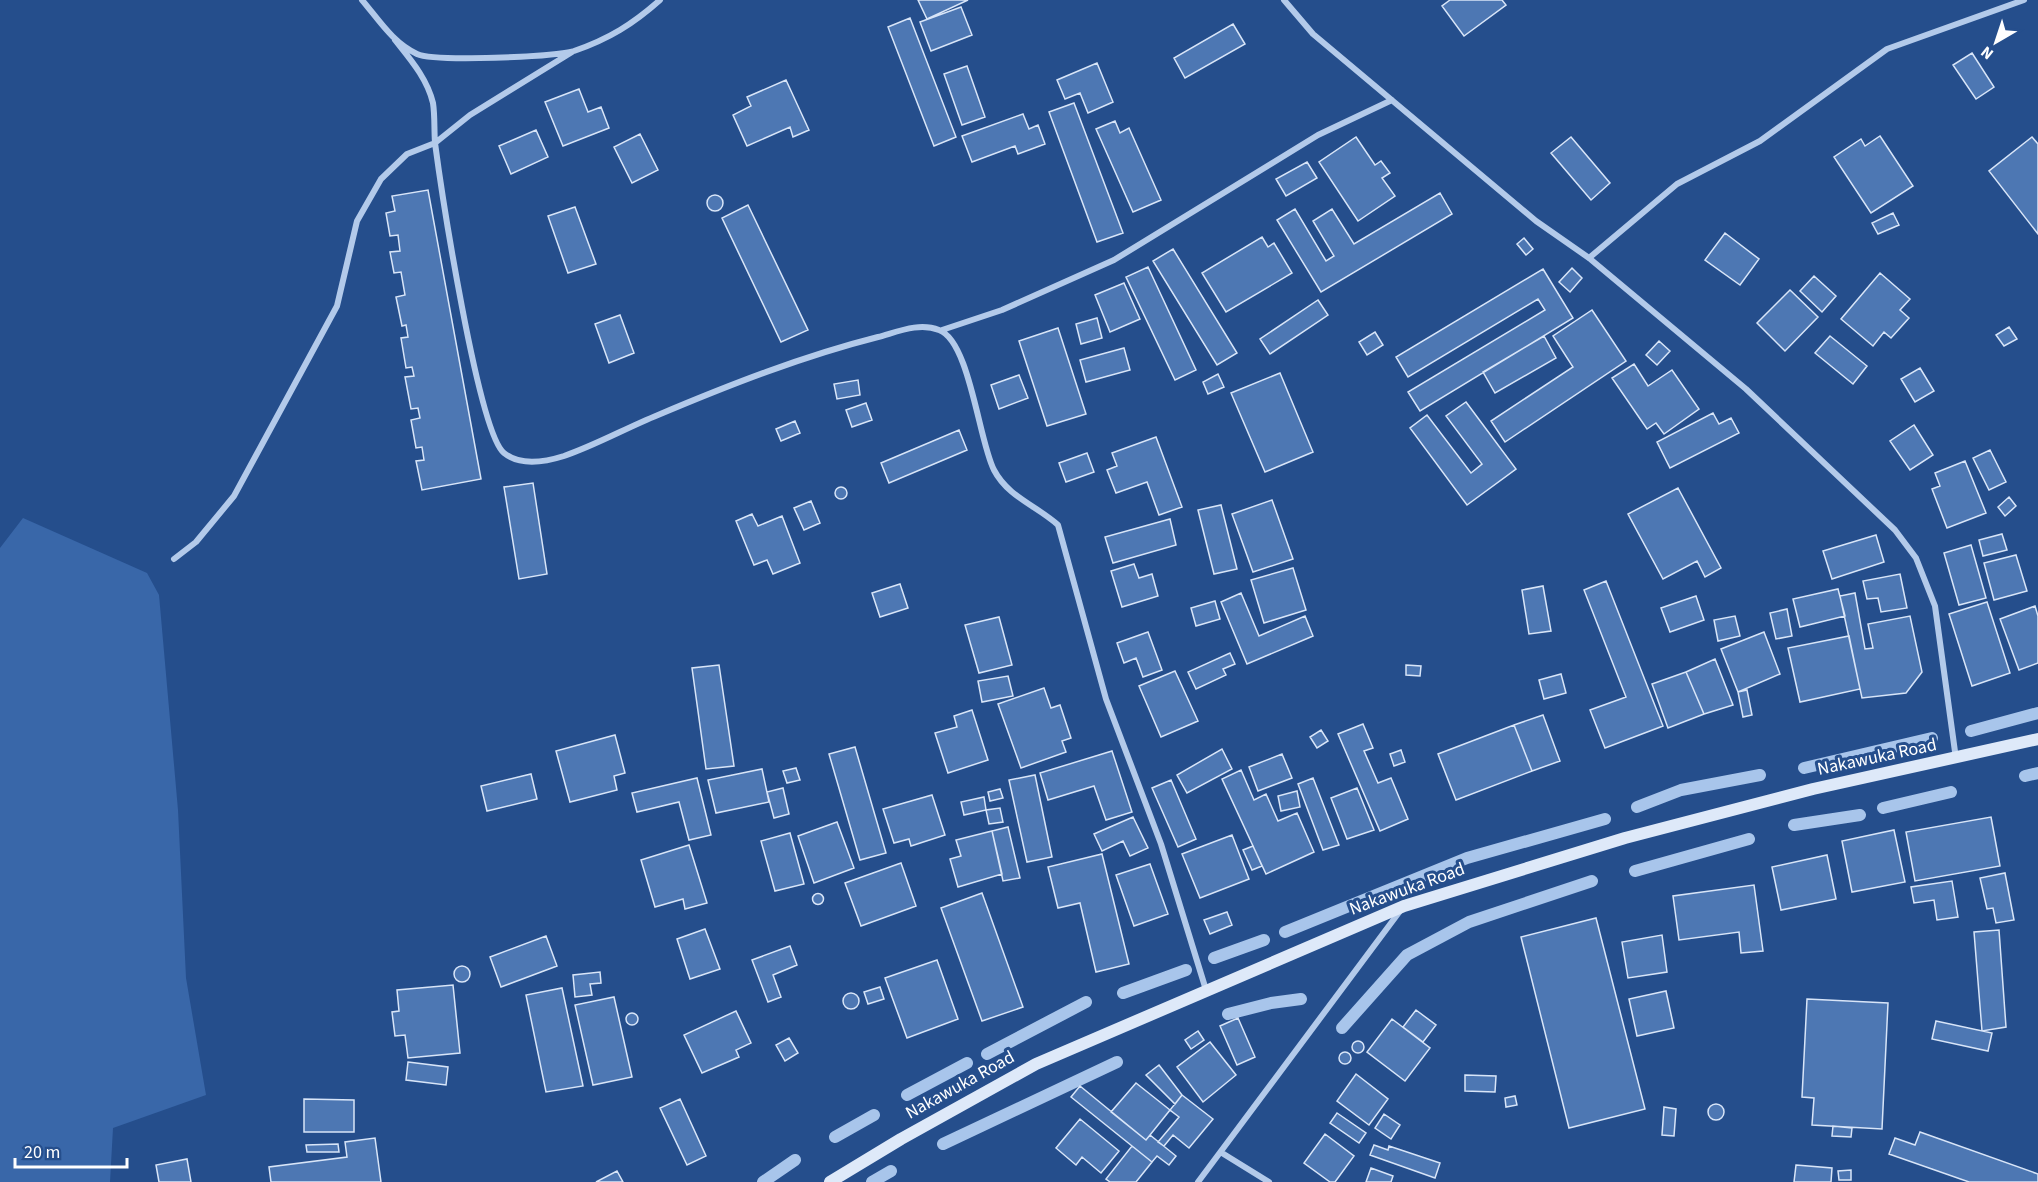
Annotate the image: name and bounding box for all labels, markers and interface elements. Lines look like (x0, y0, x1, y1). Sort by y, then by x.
north arrow (1966, 12, 2026, 72)
text: N (1976, 41, 1998, 65)
street label: Nakawuka Road (1815, 732, 1939, 782)
street label: Nakawuka Road (1346, 857, 1468, 921)
street label: Nakawuka Road (901, 1045, 1019, 1125)
scale bar (15, 1131, 128, 1169)
text: 20 m (24, 1140, 60, 1165)

